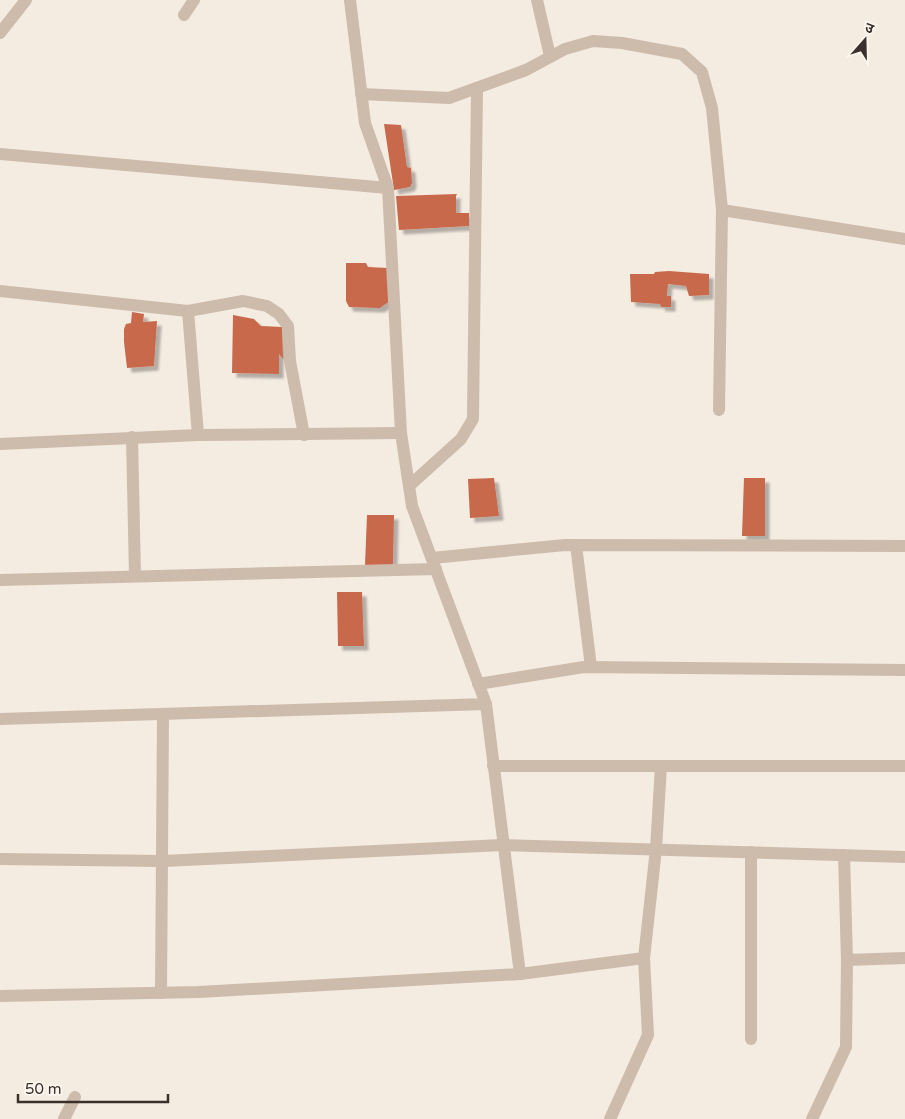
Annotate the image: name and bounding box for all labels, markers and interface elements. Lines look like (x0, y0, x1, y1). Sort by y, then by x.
north arrow (840, 15, 890, 65)
text: उ (863, 19, 877, 38)
scale bar (18, 1072, 168, 1104)
text: 50 m (25, 1080, 62, 1098)

